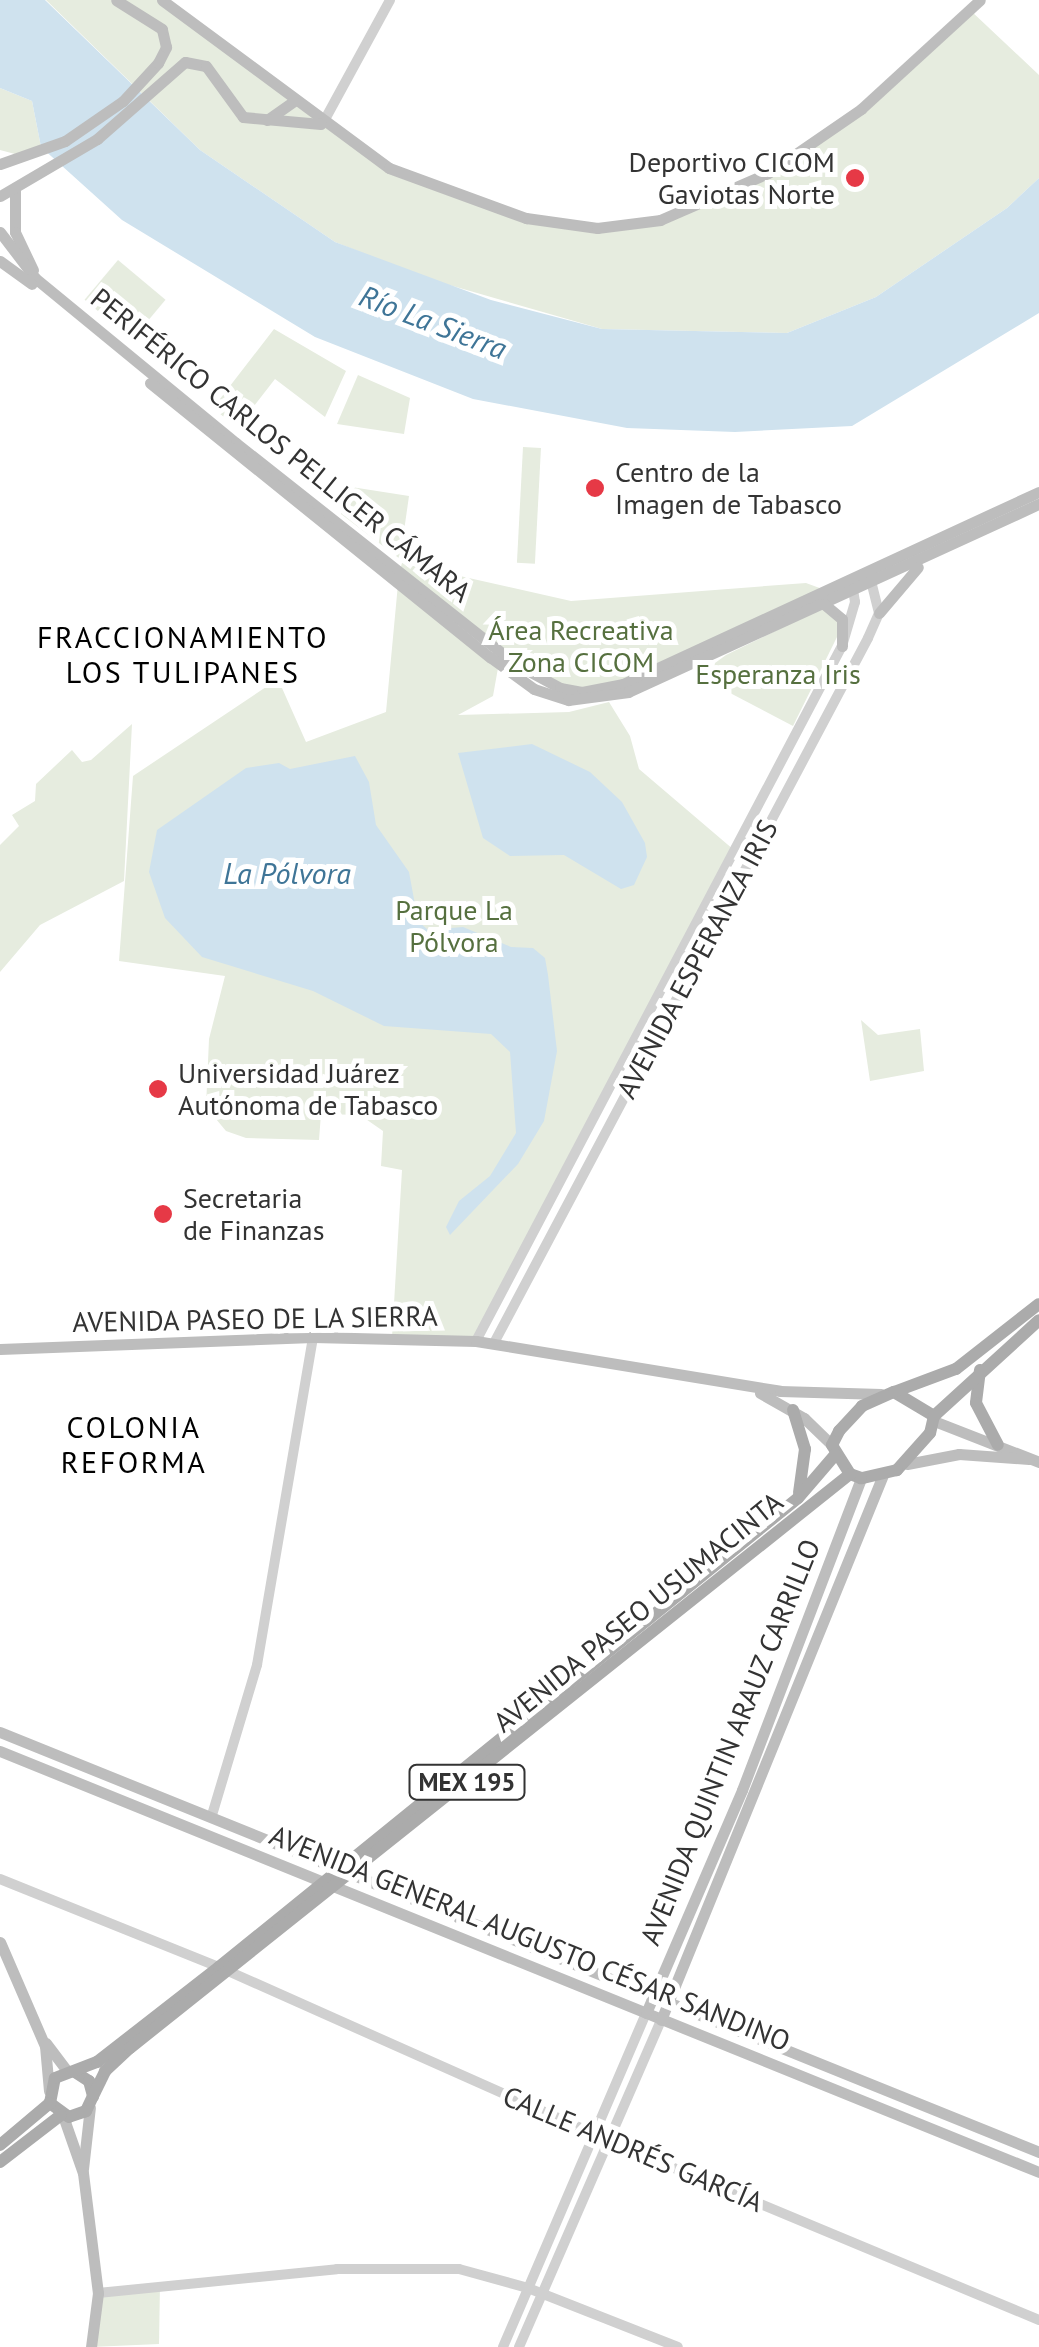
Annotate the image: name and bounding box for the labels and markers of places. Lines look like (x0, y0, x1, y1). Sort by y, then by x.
place label: Deportivo CICOM Gaviotas Norte (629, 145, 835, 211)
marker: Deportivo CICOM Gaviotas Norte (844, 167, 866, 189)
place label: Centro de la Imagen de Tabasco (615, 455, 843, 521)
marker: Centro de la Imagen de Tabasco (584, 477, 606, 499)
place label: Universidad Juárez Autónoma de Tabasco (178, 1056, 439, 1122)
marker: Universidad Juárez Autónoma de Tabasco (147, 1078, 169, 1100)
place label: Secretaria de Finanzas (183, 1181, 324, 1247)
marker: Secretaria de Finanzas (152, 1203, 174, 1225)

